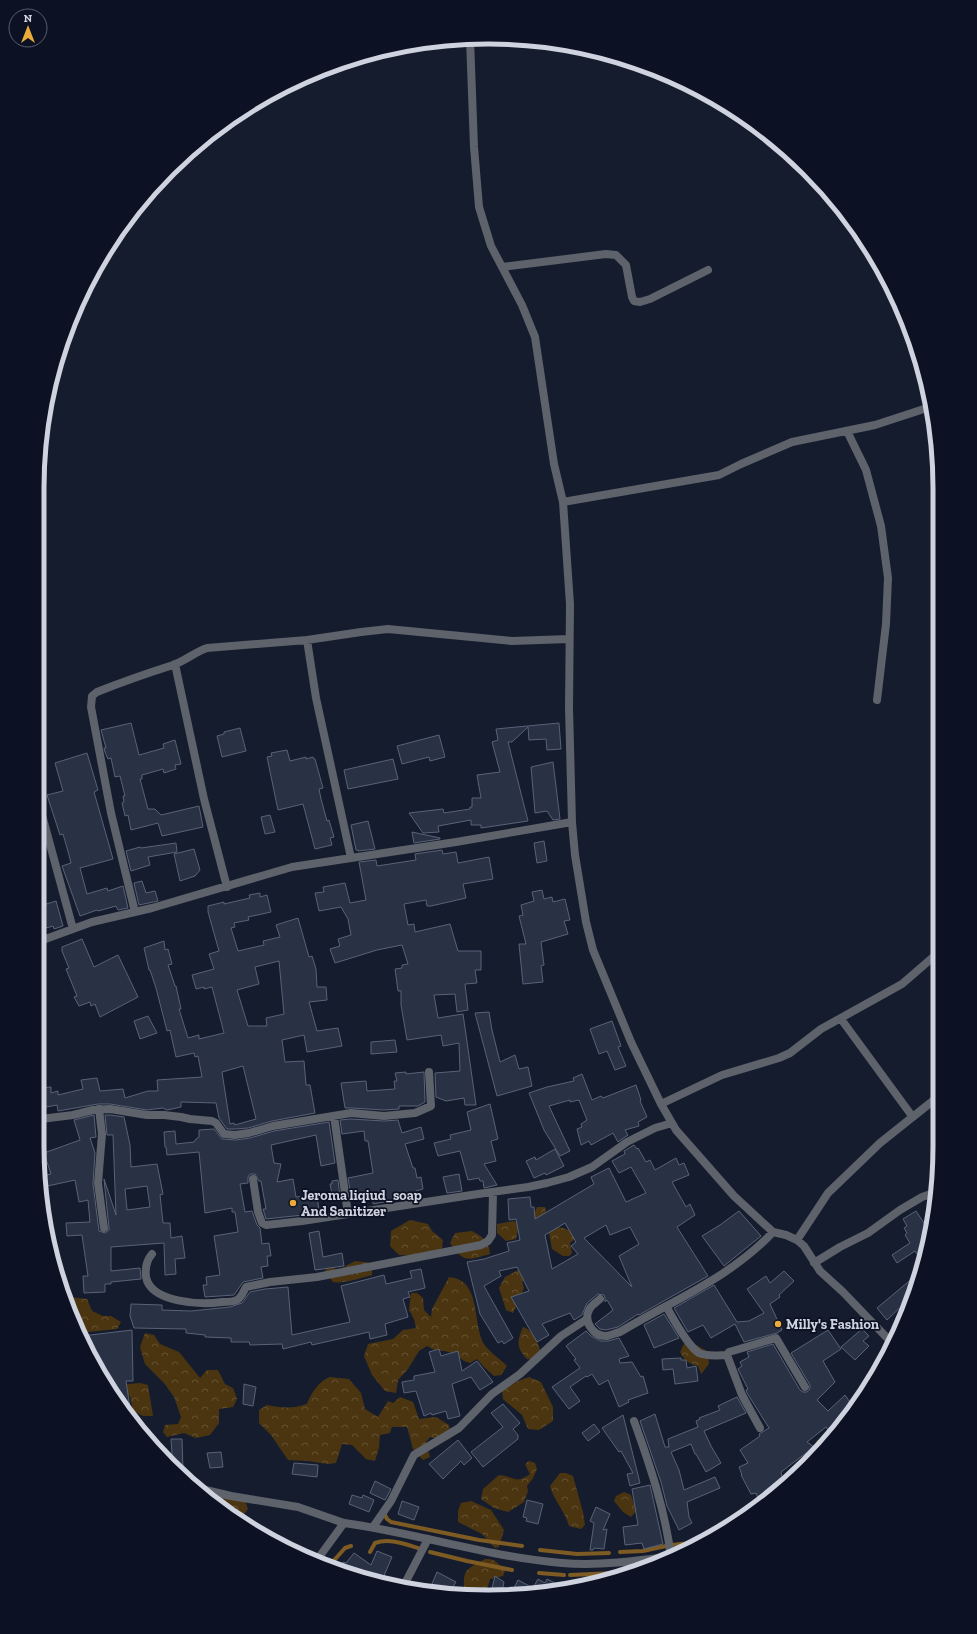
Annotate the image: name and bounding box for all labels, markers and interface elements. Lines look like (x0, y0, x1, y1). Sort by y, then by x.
north arrow (8, 8, 48, 48)
text: N (24, 12, 33, 25)
place label: Jeroma liqiud_soap And Sanitizer (301, 1187, 422, 1220)
marker: Jeroma liqiud_soap And Sanitizer (288, 1198, 298, 1208)
place label: Milly's Fashion (786, 1316, 880, 1333)
marker: Milly's Fashion (773, 1319, 783, 1329)

